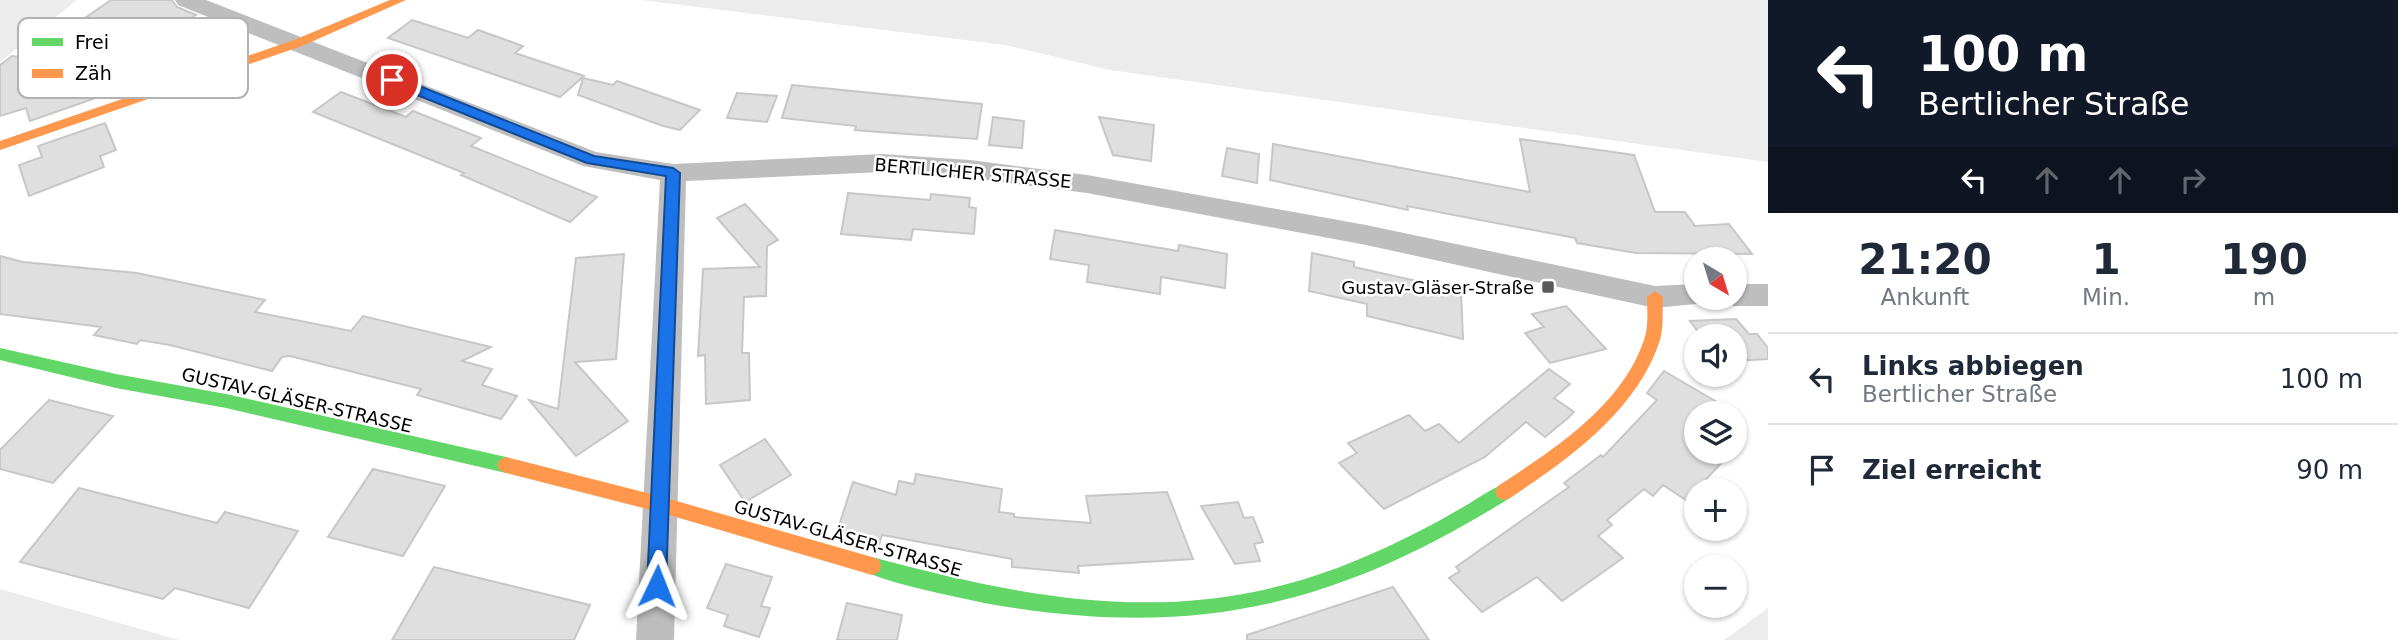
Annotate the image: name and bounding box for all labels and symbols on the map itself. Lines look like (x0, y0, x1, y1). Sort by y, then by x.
legend (18, 18, 248, 98)
text: Frei (75, 31, 109, 53)
pin (362, 50, 422, 110)
text: Zäh (75, 62, 112, 84)
street label: BERTLICHER STRASSE (874, 154, 1072, 192)
north arrow (1684, 247, 1746, 310)
place label: Gustav-Gläser-Straße (1341, 277, 1534, 298)
marker: Gustav-Gläser-Straße (1540, 279, 1556, 295)
street label: GUSTAV-GLÄSER-STRASSE (180, 363, 414, 437)
street label: GUSTAV-GLÄSER-STRASSE (732, 495, 964, 581)
position arrow (620, 549, 694, 623)

